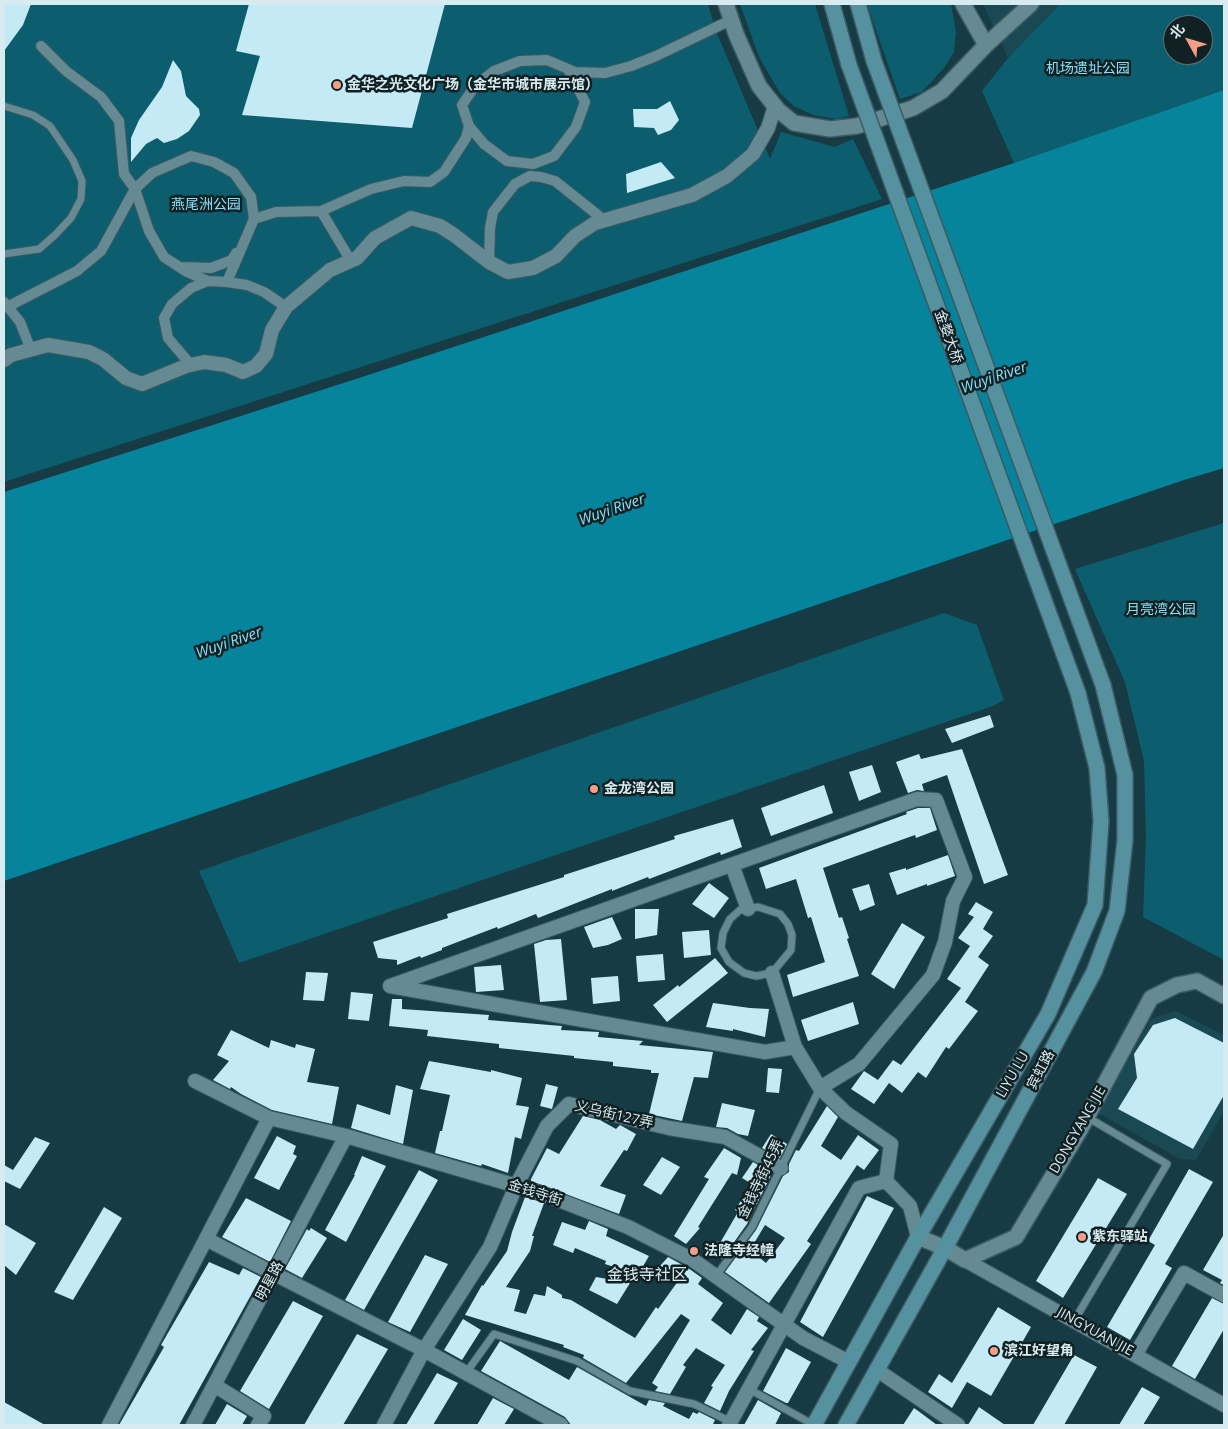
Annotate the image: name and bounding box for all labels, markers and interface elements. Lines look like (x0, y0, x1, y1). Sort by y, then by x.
north arrow (1163, 15, 1213, 65)
text: 北 (1165, 19, 1189, 42)
park label: 机场遗址公园 (1046, 61, 1130, 77)
place label: 金华之光文化广场（金华市城市展示馆） (347, 77, 599, 93)
marker: 金华之光文化广场（金华市城市展示馆） (331, 79, 343, 91)
park label: 燕尾洲公园 (171, 197, 241, 213)
street label: 金婺大桥 (931, 308, 965, 366)
water label: Wuyi River (959, 358, 1029, 398)
water label: Wuyi River (577, 490, 647, 530)
park label: 月亮湾公园 (1126, 602, 1196, 618)
water label: Wuyi River (194, 623, 264, 663)
place label: 金龙湾公园 (604, 781, 674, 797)
marker: 金龙湾公园 (588, 783, 600, 795)
street label: 宾虹路 (1024, 1048, 1058, 1092)
street label: LIYU LU (993, 1049, 1033, 1101)
street label: DONGYANG JIE (1046, 1083, 1110, 1177)
street label: 义乌街127弄 (573, 1098, 655, 1132)
street label: 金钱寺街45弄 (735, 1137, 787, 1221)
street label: 金钱寺街 (506, 1176, 564, 1210)
place label: 紫东驿站 (1092, 1229, 1148, 1245)
marker: 紫东驿站 (1076, 1231, 1088, 1243)
place label: 法隆寺经幢 (704, 1243, 774, 1259)
marker: 法隆寺经幢 (688, 1245, 700, 1257)
street label: 明星路 (253, 1259, 287, 1303)
district label: 金钱寺社区 (607, 1265, 687, 1285)
street label: JINGYUAN JIE (1054, 1304, 1136, 1360)
place label: 滨江好望角 (1004, 1343, 1074, 1359)
marker: 滨江好望角 (988, 1345, 1000, 1357)

